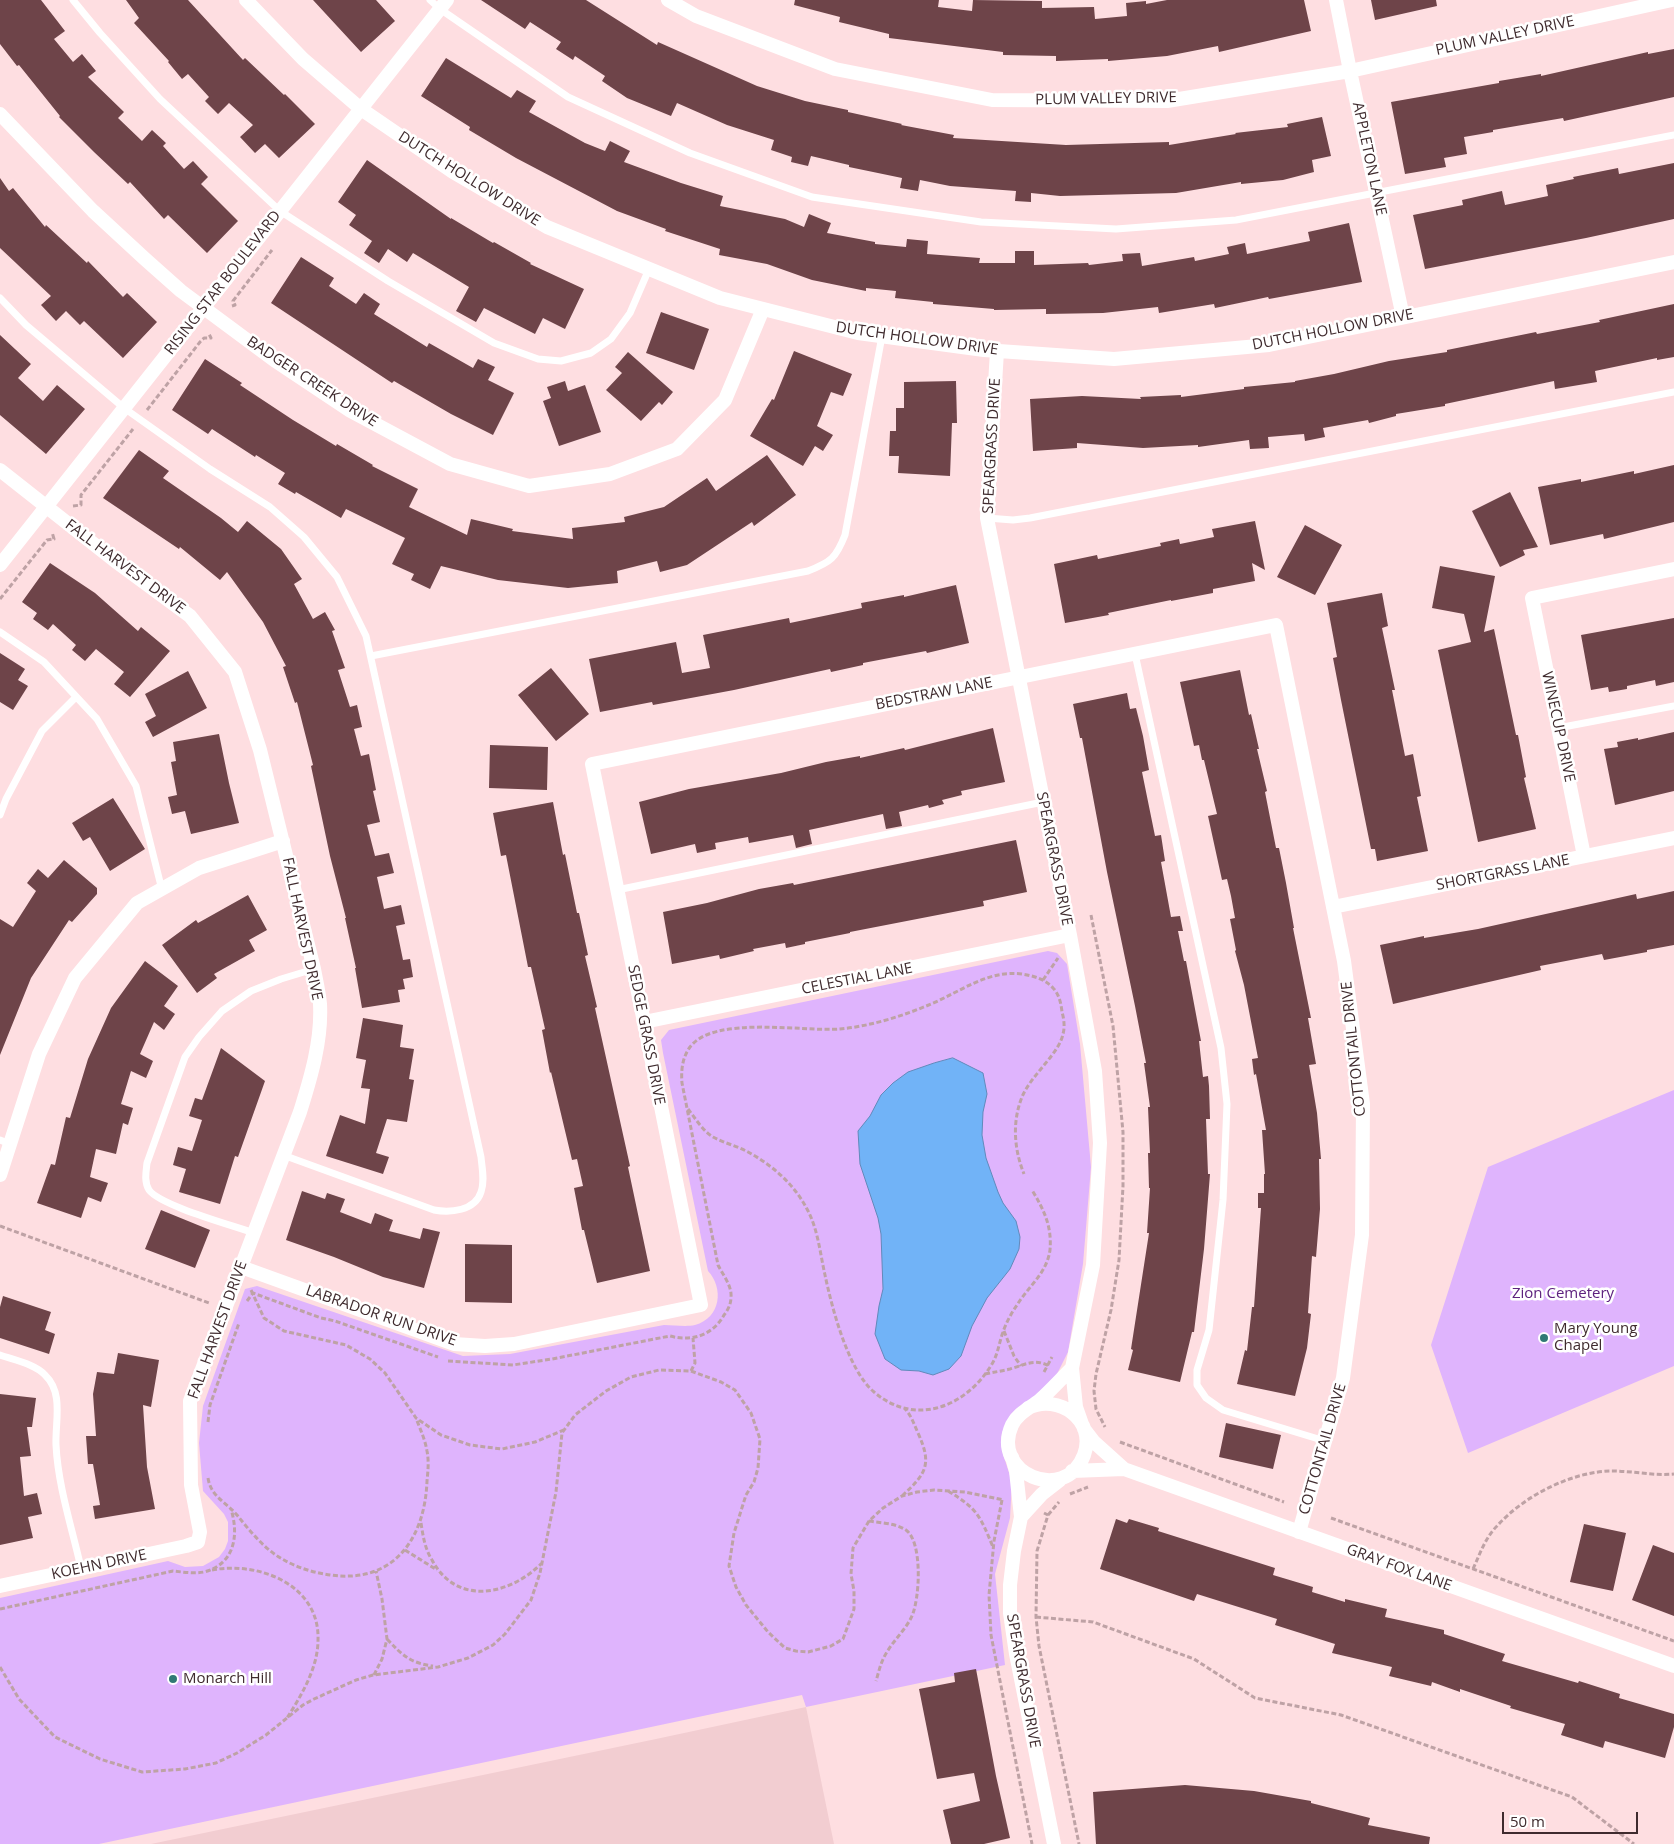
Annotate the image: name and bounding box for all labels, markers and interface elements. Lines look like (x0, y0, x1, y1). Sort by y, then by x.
street label: PLUM VALLEY DRIVE (1434, 12, 1576, 60)
street label: PLUM VALLEY DRIVE (1035, 89, 1177, 109)
street label: APPLETON LANE (1348, 101, 1390, 217)
street label: DUTCH HOLLOW DRIVE (395, 128, 543, 230)
street label: RISING STAR BOULEVARD (161, 207, 285, 359)
street label: DUTCH HOLLOW DRIVE (1251, 306, 1415, 354)
street label: DUTCH HOLLOW DRIVE (835, 319, 999, 359)
street label: BADGER CREEK DRIVE (243, 333, 381, 431)
street label: SPEARGRASS DRIVE (979, 378, 1005, 514)
street label: FALL HARVEST DRIVE (61, 516, 189, 618)
street label: WINECUP DRIVE (1537, 670, 1579, 784)
street label: BEDSTRAW LANE (874, 674, 994, 714)
street label: SPEARGRASS DRIVE (1032, 791, 1076, 927)
street label: SHORTGRASS LANE (1435, 851, 1571, 895)
street label: FALL HARVEST DRIVE (278, 856, 326, 1002)
street label: CELESTIAL LANE (800, 959, 914, 999)
street label: SEDGE GRASS DRIVE (624, 963, 668, 1107)
street label: COTTONTAIL DRIVE (1338, 980, 1370, 1118)
street label: FALL HARVEST DRIVE (185, 1258, 251, 1402)
street label: LABRADOR RUN DRIVE (303, 1282, 459, 1350)
park label: Zion Cemetery (1512, 1285, 1614, 1303)
place label: Mary Young Chapel (1554, 1320, 1637, 1355)
marker: Mary Young Chapel (1538, 1332, 1550, 1344)
street label: COTTONTAIL DRIVE (1296, 1381, 1350, 1517)
street label: GRAY FOX LANE (1344, 1541, 1454, 1595)
street label: KOEHN DRIVE (50, 1546, 148, 1584)
street label: SPEARGRASS DRIVE (1002, 1613, 1044, 1749)
place label: Monarch Hill (183, 1670, 272, 1688)
marker: Monarch Hill (167, 1673, 179, 1685)
scale bar (1504, 1802, 1640, 1834)
text: 50 m (1510, 1811, 1545, 1831)

